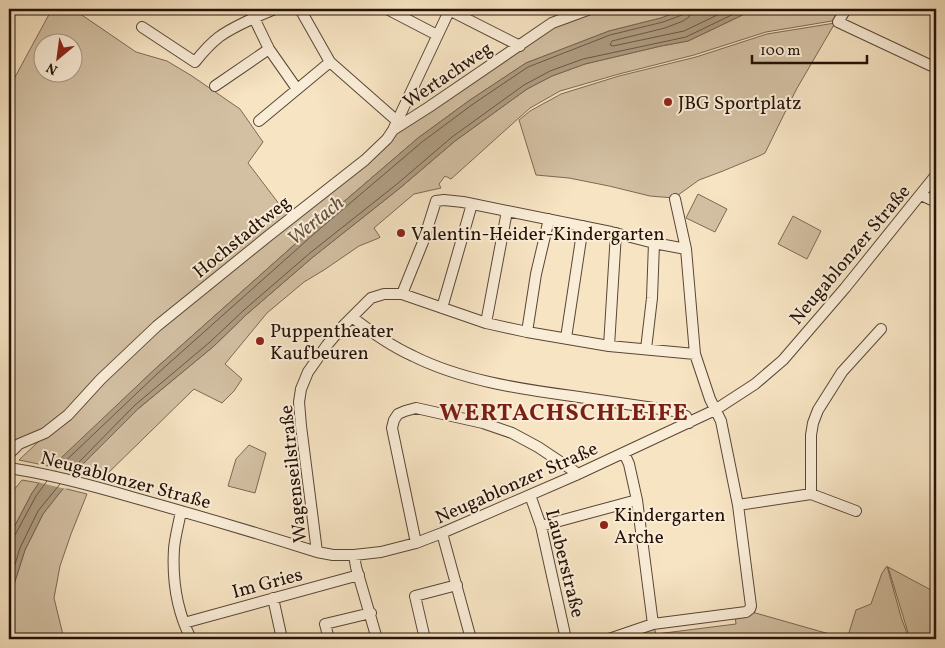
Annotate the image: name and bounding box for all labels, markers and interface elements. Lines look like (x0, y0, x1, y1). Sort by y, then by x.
north arrow (32, 32, 82, 82)
scale bar (752, 32, 868, 64)
street label: Wertachweg (398, 36, 498, 115)
text: 100 m (760, 41, 800, 62)
text: N (43, 57, 61, 79)
place label: JBG Sportplatz (678, 91, 802, 117)
marker: JBG Sportplatz (662, 96, 674, 108)
street label: Neugablonzer Straße (784, 180, 917, 331)
street label: Hochstadtweg (188, 190, 297, 285)
water label: Wertach (282, 190, 351, 253)
place label: Valentin-Heider-Kindergarten (411, 222, 665, 248)
marker: Valentin-Heider-Kindergarten (395, 227, 407, 239)
place label: Puppentheater Kaufbeuren (270, 319, 394, 367)
marker: Puppentheater Kaufbeuren (254, 335, 266, 347)
district label: WERTACHSCHLEIFE (439, 397, 689, 431)
street label: Wagenseilstraße (274, 404, 314, 544)
street label: Neugablonzer Straße (431, 436, 602, 531)
street label: Neugablonzer Straße (37, 446, 214, 516)
place label: Kindergarten Arche (614, 503, 726, 551)
street label: Lauberstraße (538, 507, 590, 620)
marker: Kindergarten Arche (598, 519, 610, 531)
street label: Im Gries (229, 562, 306, 606)

